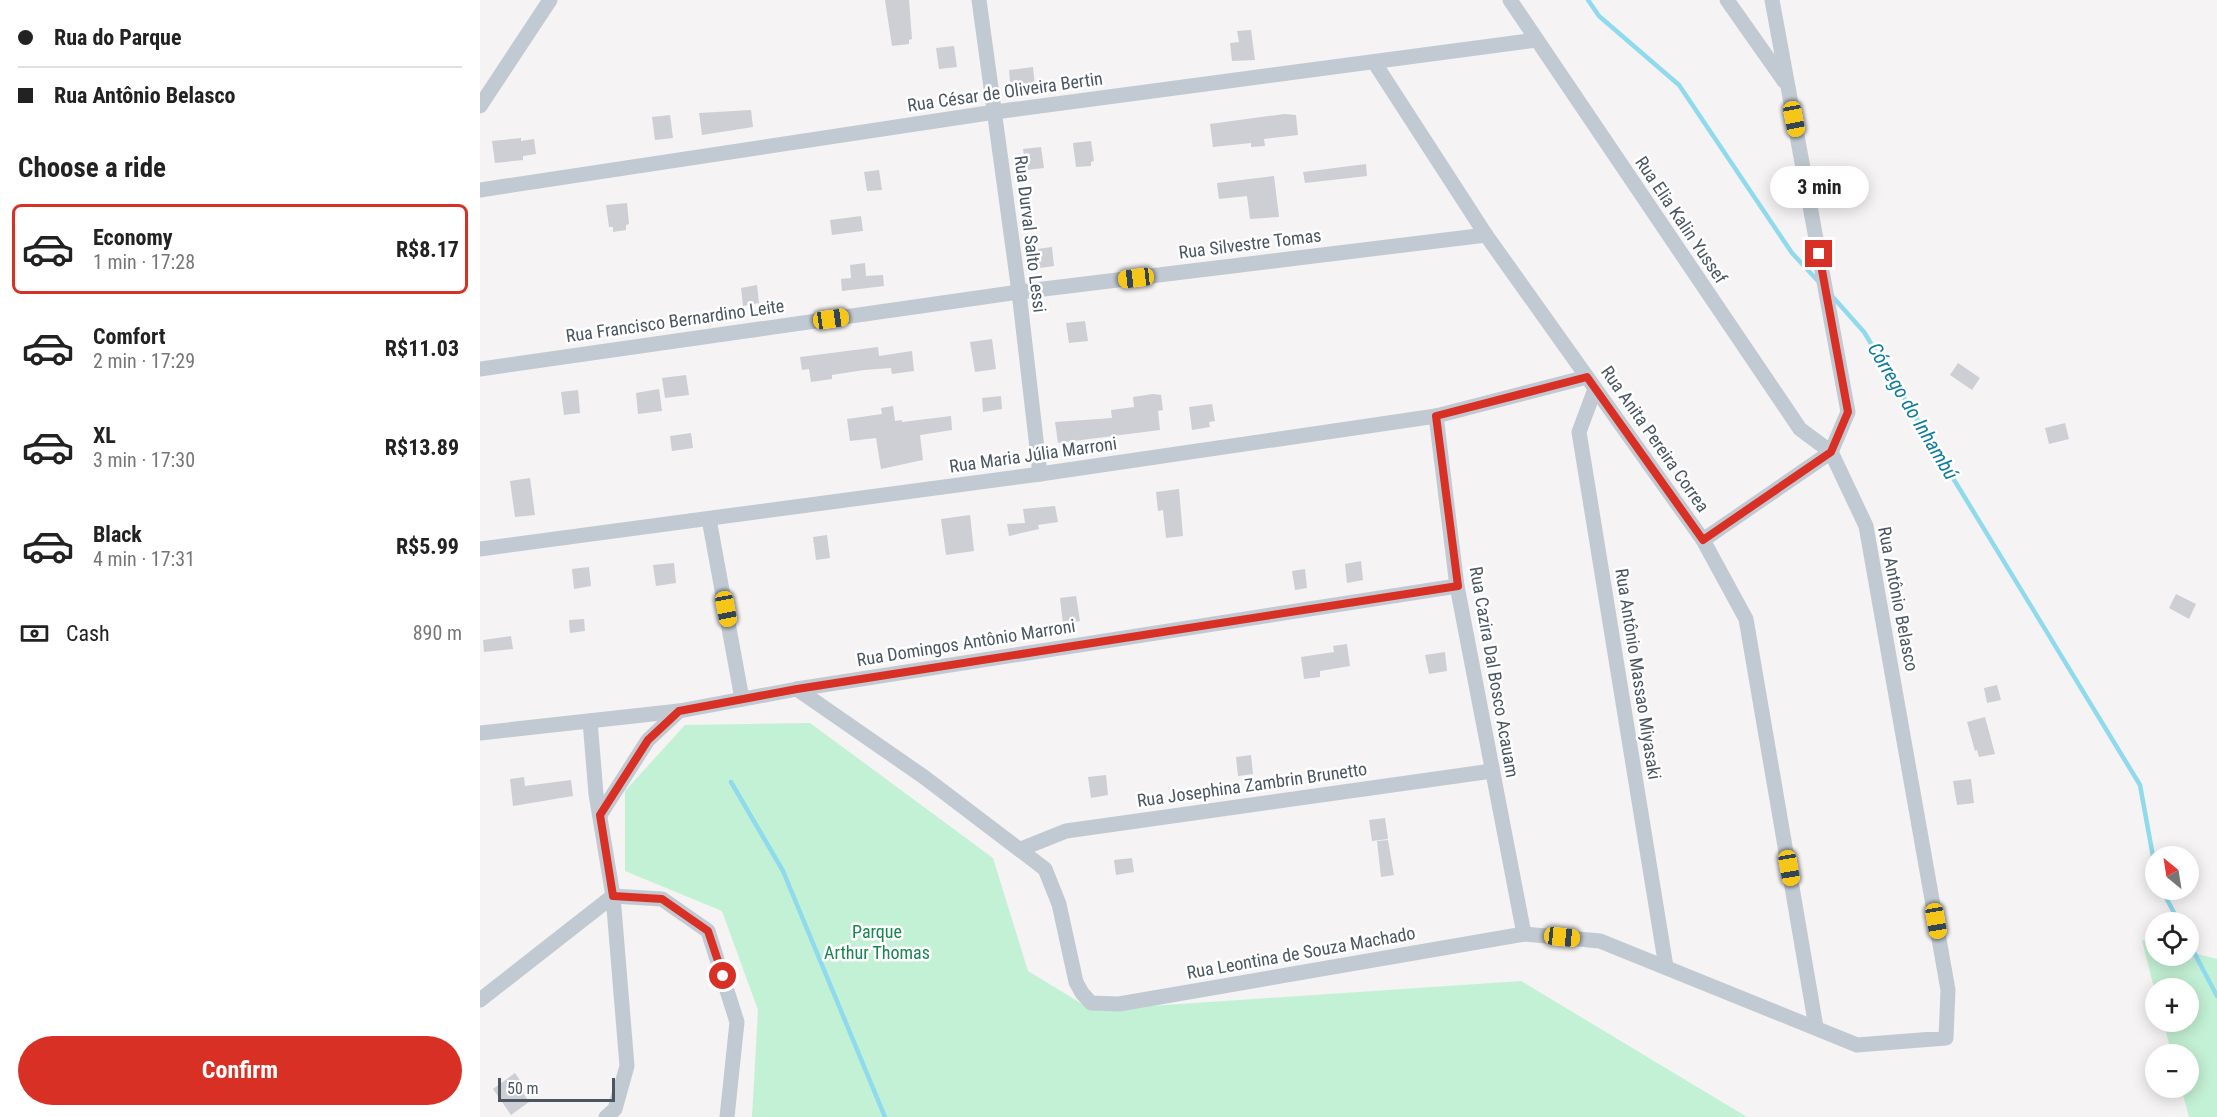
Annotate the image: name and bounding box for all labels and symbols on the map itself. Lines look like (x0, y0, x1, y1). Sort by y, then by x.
street label: Rua César de Oliveira Bertin (906, 67, 1104, 116)
car (1782, 100, 1806, 138)
street label: Rua Elia Kalin Yussef (1631, 152, 1732, 288)
street label: Rua Durval Salto Lessi (1010, 154, 1051, 314)
callout: 3 min (1770, 167, 1868, 209)
street label: Rua Silvestre Tomas (1177, 224, 1322, 263)
route end (1805, 240, 1832, 267)
car (1117, 267, 1155, 289)
street label: Rua Francisco Bernardino Leite (564, 295, 785, 346)
car (812, 308, 850, 330)
water label: Córrego do Inhambú (1863, 338, 1964, 484)
street label: Rua Anita Pereira Correa (1597, 362, 1714, 516)
street label: Rua Maria Júlia Marroni (948, 432, 1118, 477)
street label: Rua Antônio Belasco (1874, 525, 1923, 673)
street label: Rua Cazira Dal Bosco Acauam (1466, 565, 1523, 779)
street label: Rua Antônio Massao Miyasaki (1611, 567, 1666, 781)
car (714, 590, 738, 628)
street label: Rua Domingos Antônio Marroni (855, 615, 1077, 670)
street label: Rua Josephina Zambrin Brunetto (1136, 758, 1368, 811)
north arrow (2145, 846, 2199, 900)
car (1777, 849, 1801, 887)
car (1924, 902, 1948, 940)
park label: Parque Arthur Thomas (824, 921, 930, 963)
street label: Rua Leontina de Souza Machado (1185, 922, 1417, 983)
car (1543, 926, 1581, 948)
route start (709, 962, 736, 989)
scale bar (498, 1075, 615, 1102)

